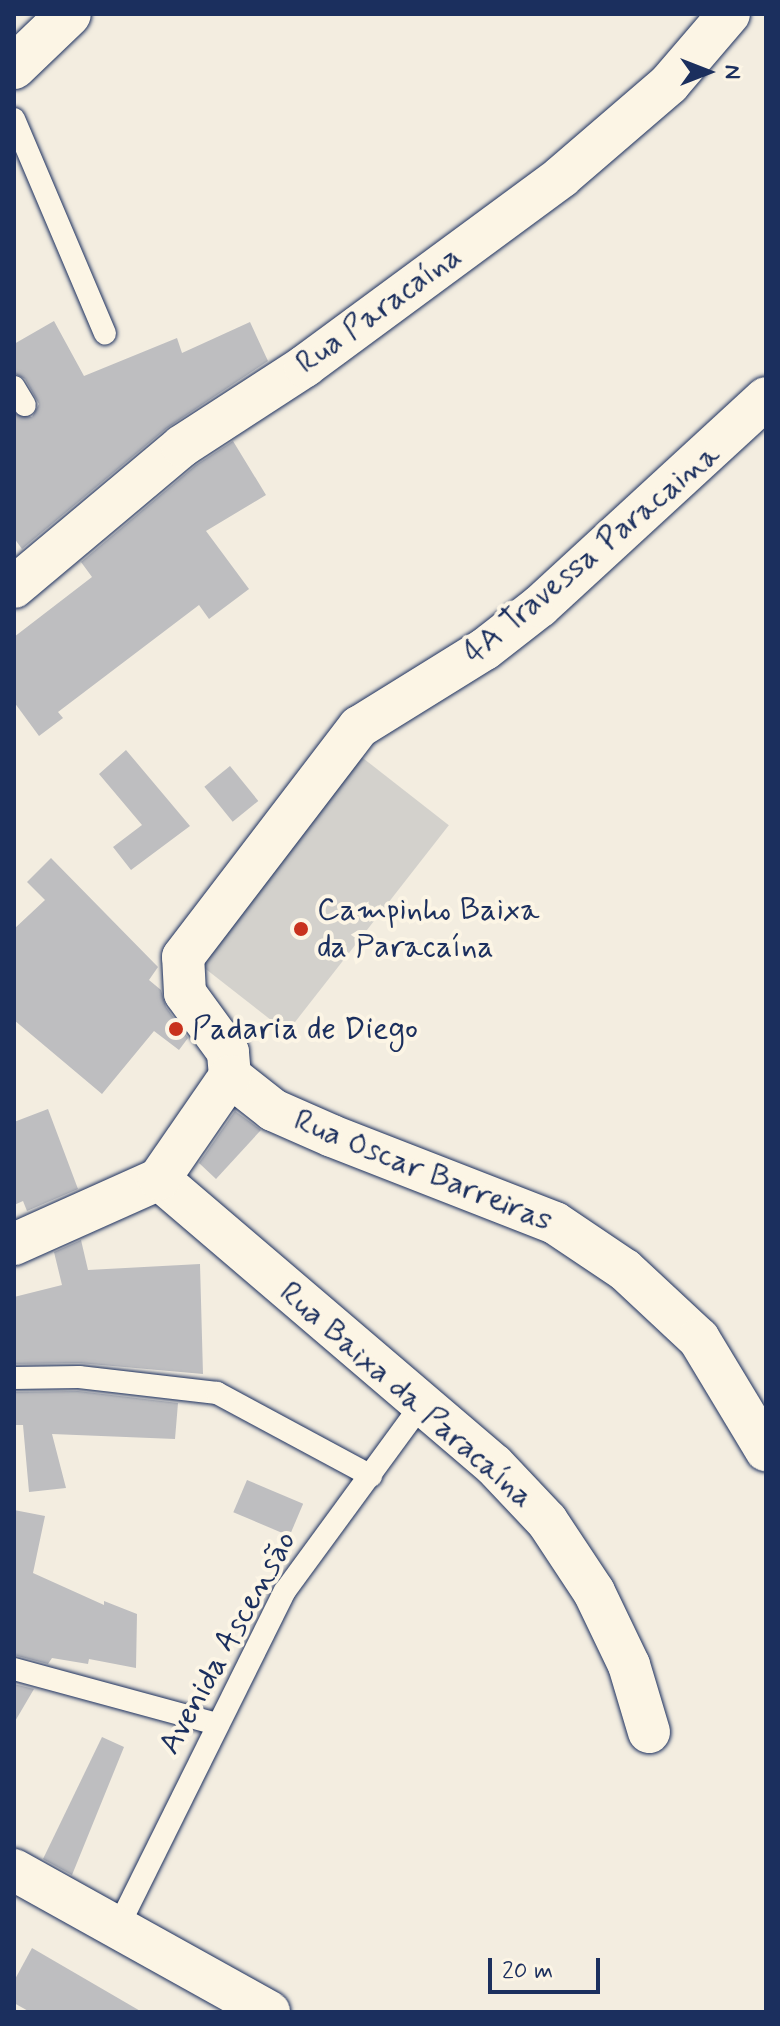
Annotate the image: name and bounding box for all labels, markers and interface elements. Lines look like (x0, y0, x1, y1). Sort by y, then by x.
north arrow (668, 32, 748, 112)
text: N (718, 65, 746, 79)
street label: Rua Paracaína (290, 238, 468, 382)
street label: 4A Travessa Paracaina (461, 440, 723, 668)
place label: Campinho Baixa da Paracaína (317, 892, 539, 967)
marker: Campinho Baixa da Paracaína (292, 920, 310, 938)
place label: Padaria de Diego (192, 1010, 417, 1048)
marker: Padaria de Diego (167, 1020, 185, 1038)
street label: Rua Oscar Barreiras (287, 1101, 559, 1241)
street label: Rua Baixa da Paracaína (273, 1276, 539, 1514)
street label: Avenida Ascensão (151, 1525, 305, 1761)
scale bar (492, 1942, 604, 1992)
text: 20 m (502, 1956, 553, 1987)

